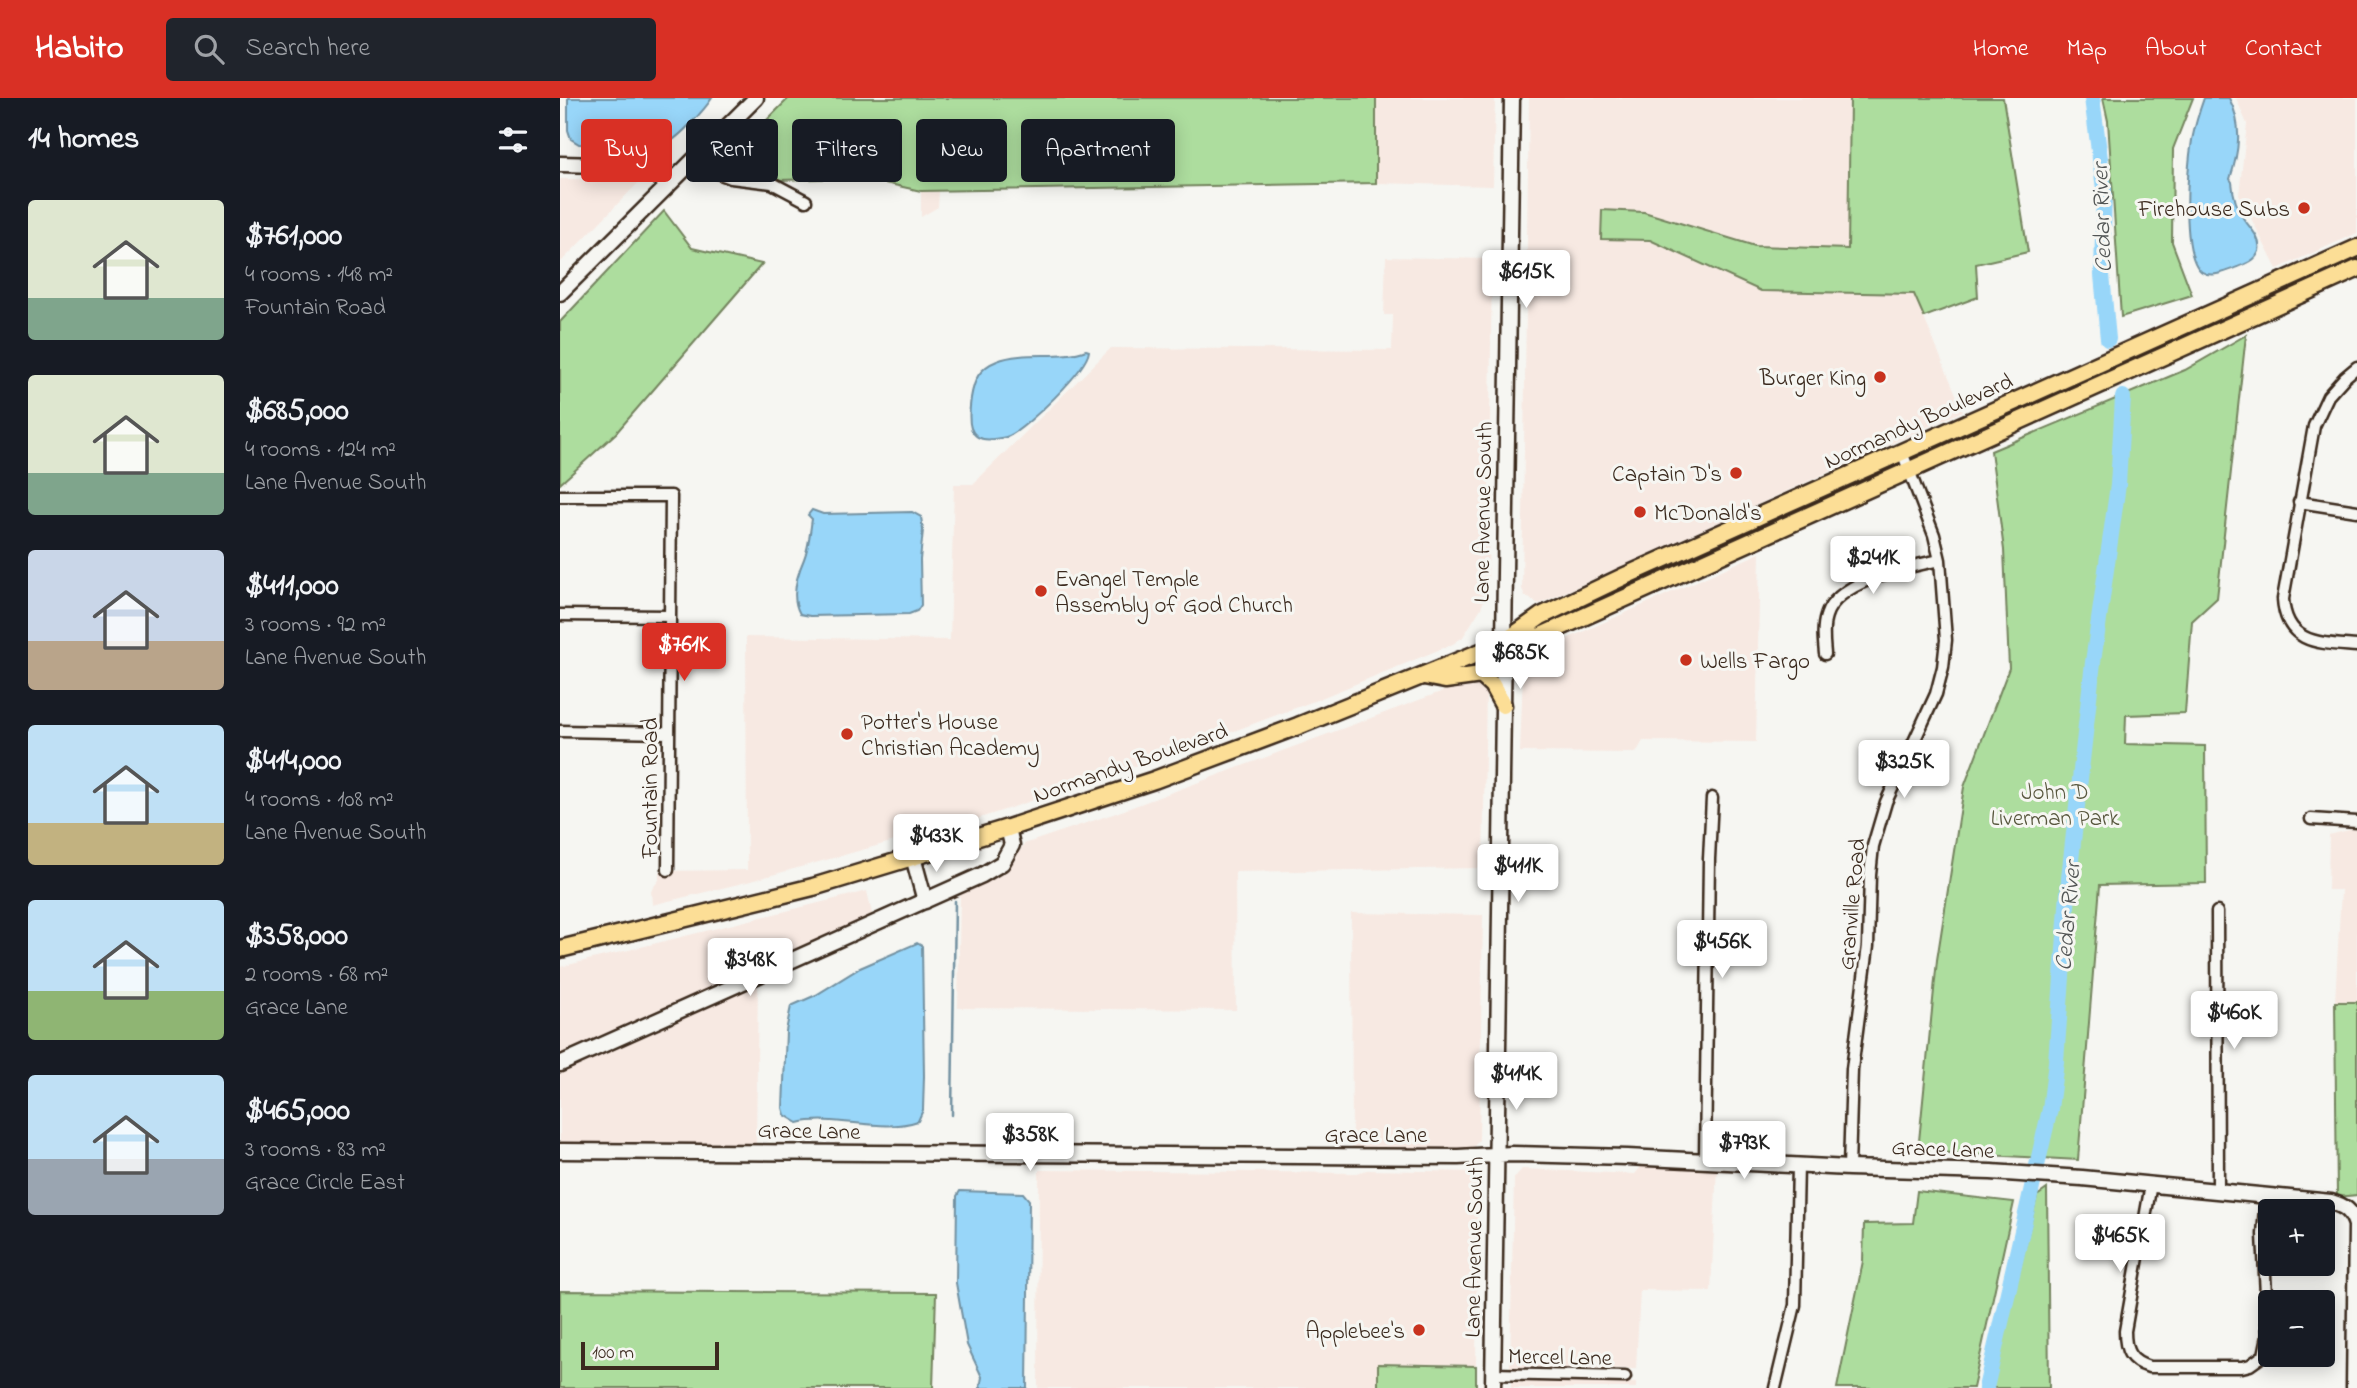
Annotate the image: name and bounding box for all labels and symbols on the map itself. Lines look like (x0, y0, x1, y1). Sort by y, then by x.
water label: Cedar River (2084, 160, 2123, 273)
place label: Firehouse Subs (2137, 194, 2290, 227)
marker: Firehouse Subs (2296, 200, 2312, 216)
pin: $615K (1477, 250, 1575, 310)
place label: Burger King (1759, 363, 1866, 397)
street label: Normandy Boulevard (1819, 366, 2020, 481)
marker: Burger King (1872, 369, 1888, 385)
street label: Lane Avenue South (1466, 421, 1503, 603)
place label: Captain D's (1612, 459, 1722, 492)
marker: Captain D's (1728, 465, 1744, 481)
place label: McDonald's (1654, 498, 1762, 531)
marker: McDonald's (1632, 504, 1648, 520)
pin: $241K (1824, 536, 1922, 596)
place label: Evangel Temple Assembly of God Church (1055, 564, 1293, 625)
marker: Evangel Temple Assembly of God Church (1033, 583, 1049, 599)
pin: $761K (635, 624, 733, 683)
pin: $685K (1471, 632, 1569, 691)
place label: Wells Fargo (1700, 646, 1810, 680)
marker: Wells Fargo (1678, 652, 1694, 668)
place label: Potter's House Christian Academy (861, 707, 1040, 768)
street label: Normandy Boulevard (1029, 716, 1233, 815)
street label: Fountain Road (635, 718, 668, 859)
marker: Potter's House Christian Academy (839, 726, 855, 742)
pin: $325K (1855, 740, 1953, 800)
park label: John D Liverman Park (1991, 777, 2120, 836)
pin: $433K (887, 814, 985, 874)
street label: Granville Road (1831, 837, 1876, 971)
pin: $411K (1469, 844, 1567, 904)
water label: Cedar River (2047, 858, 2092, 972)
pin: $456K (1673, 920, 1771, 980)
pin: $348K (701, 939, 799, 998)
pin: $460K (2185, 992, 2283, 1051)
pin: $414K (1467, 1052, 1565, 1112)
pin: $358K (981, 1114, 1079, 1173)
street label: Grace Lane (757, 1115, 861, 1150)
street label: Grace Lane (1325, 1120, 1428, 1153)
pin: $793K (1695, 1122, 1793, 1181)
street label: Grace Lane (1891, 1132, 1996, 1169)
street label: Lane Avenue South (1457, 1156, 1494, 1338)
pin: $465K (2071, 1214, 2169, 1274)
place label: Applebee's (1305, 1316, 1405, 1349)
marker: Applebee's (1411, 1322, 1427, 1338)
scale bar (581, 1339, 719, 1371)
street label: Mercel Lane (1508, 1341, 1613, 1376)

